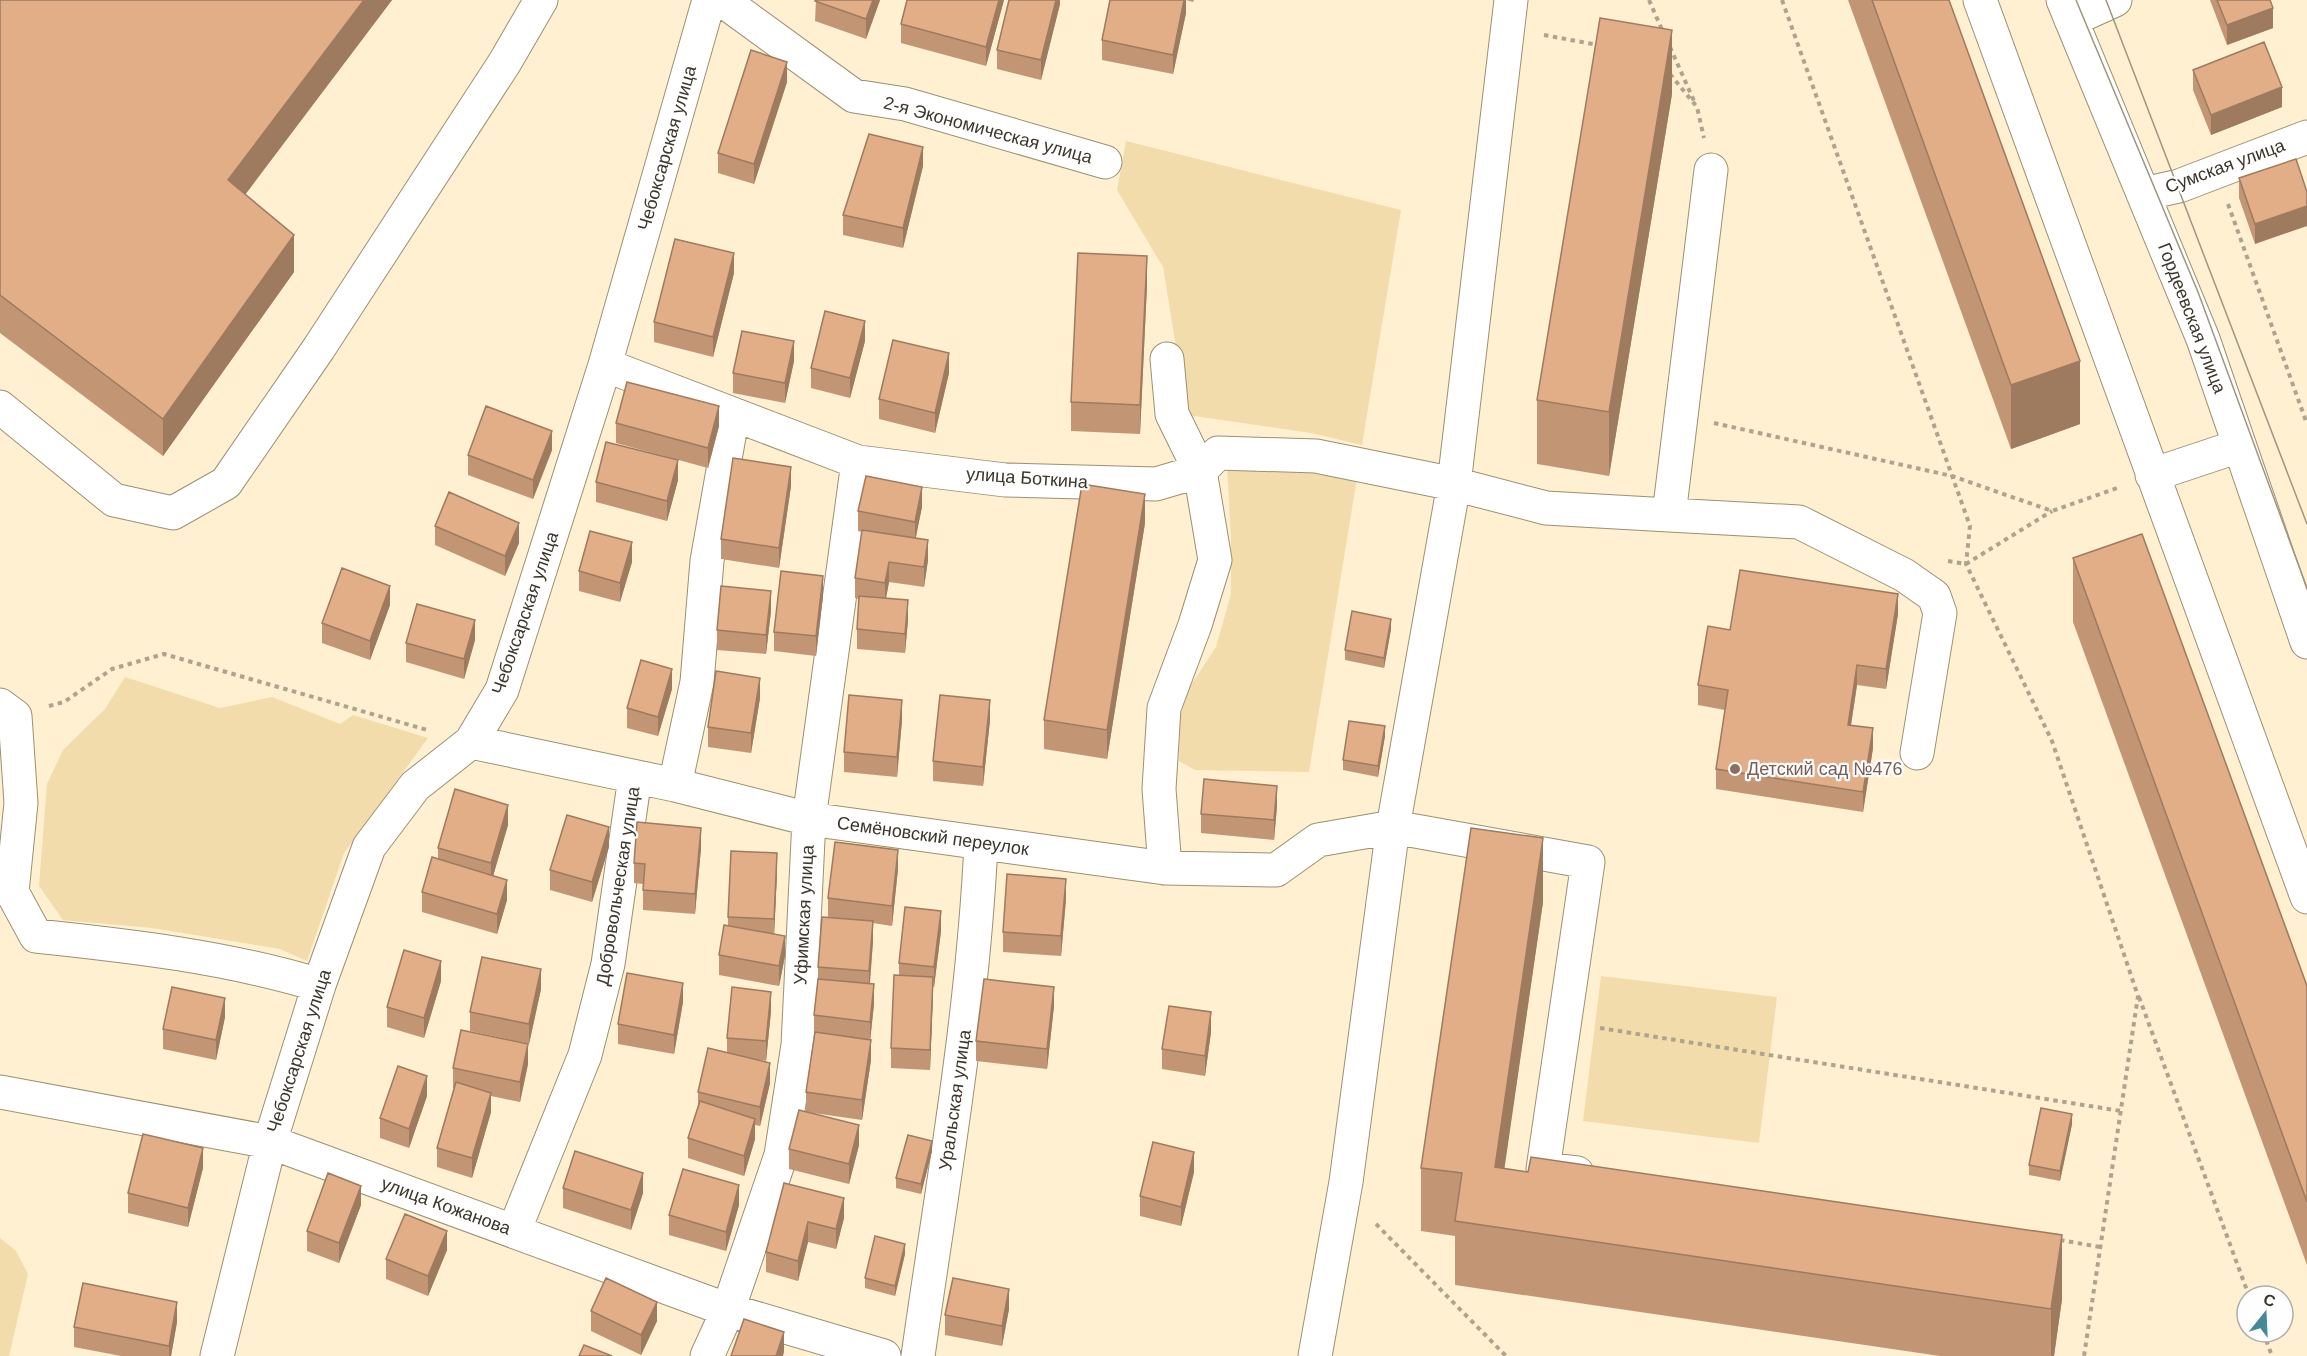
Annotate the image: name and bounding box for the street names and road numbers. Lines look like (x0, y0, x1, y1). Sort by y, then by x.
street label: Чебоксарская улица (634, 62, 700, 233)
street label: 2-я Экономическая улица (882, 93, 1095, 168)
street label: Сумская улица (2163, 135, 2288, 197)
street label: Гордеевская улица (2154, 240, 2230, 397)
street label: улица Боткина (965, 464, 1090, 492)
street label: Чебоксарская улица (488, 528, 563, 697)
street label: Добровольческая улица (592, 784, 644, 987)
street label: Семёновский переулок (836, 813, 1030, 859)
street label: Уфимская улица (790, 843, 818, 986)
street label: Чебоксарская улица (263, 966, 335, 1135)
street label: Уральская улица (935, 1027, 975, 1172)
street label: улица Кожанова (379, 1173, 514, 1239)

